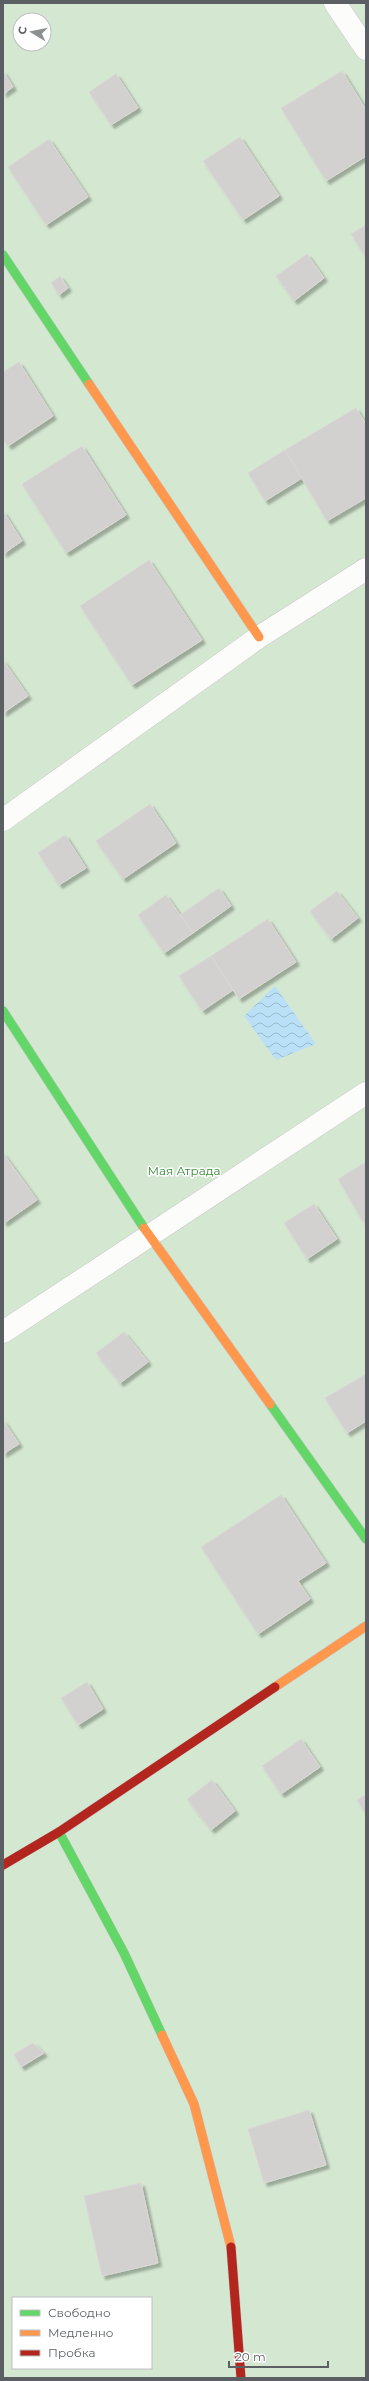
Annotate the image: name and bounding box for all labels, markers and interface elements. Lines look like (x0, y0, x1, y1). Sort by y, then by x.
north arrow (12, 12, 52, 52)
text: С (15, 25, 30, 35)
park label: Мая Атрада (147, 1163, 221, 1178)
legend (12, 2297, 152, 2369)
text: Свободно (48, 2305, 111, 2320)
text: Медленно (48, 2325, 114, 2340)
scale bar (229, 2343, 328, 2369)
text: Пробка (48, 2345, 96, 2360)
text: 20 m (235, 2349, 266, 2364)

